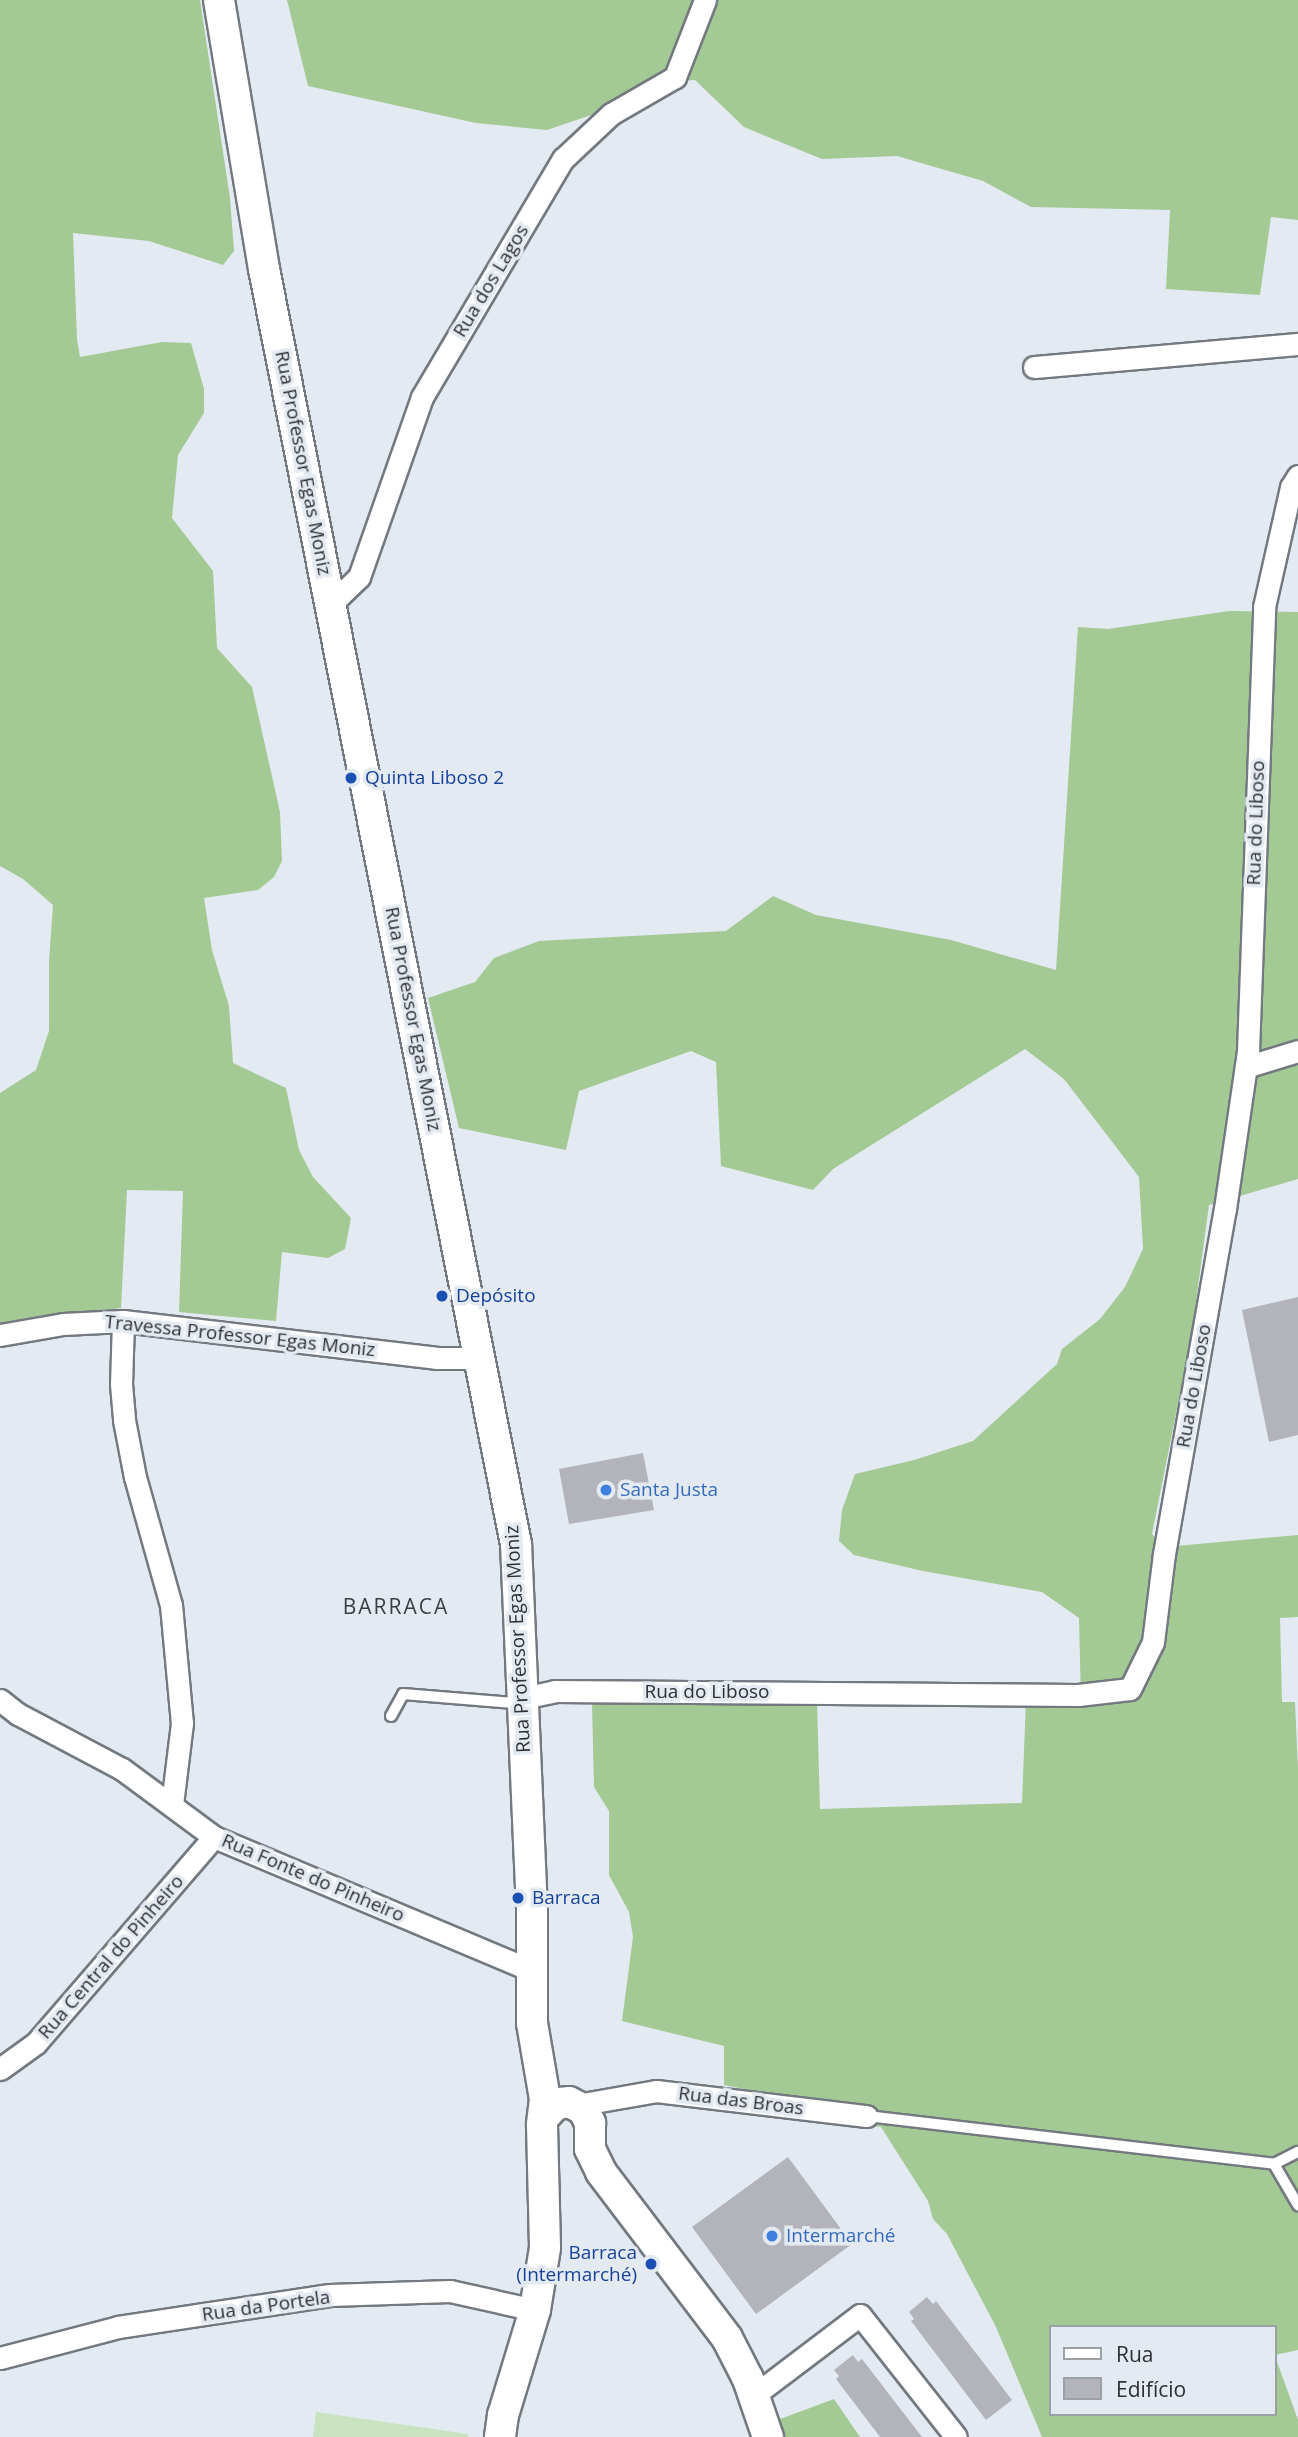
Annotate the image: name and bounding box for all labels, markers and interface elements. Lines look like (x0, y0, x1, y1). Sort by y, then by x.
street label: Rua dos Lagos (448, 221, 534, 341)
street label: Rua Professor Egas Moniz (270, 349, 336, 577)
street label: Rua do Liboso (1242, 760, 1270, 886)
place label: Quinta Liboso 2 (365, 767, 504, 789)
marker: Quinta Liboso 2 (343, 770, 359, 786)
street label: Rua Professor Egas Moniz (380, 905, 446, 1133)
place label: Depósito (456, 1285, 536, 1307)
marker: Depósito (434, 1288, 450, 1304)
street label: Travessa Professor Egas Moniz (104, 1310, 376, 1362)
street label: Rua do Liboso (1172, 1322, 1216, 1450)
place label: Santa Justa (620, 1479, 718, 1501)
marker: Santa Justa (598, 1482, 614, 1498)
street label: Rua Professor Egas Moniz (501, 1525, 535, 1753)
district label: BARRACA (344, 1593, 448, 1619)
street label: Rua do Liboso (644, 1681, 770, 1703)
street label: Rua Fonte do Pinheiro (218, 1829, 408, 1927)
street label: Rua Central do Pinheiro (33, 1870, 189, 2044)
place label: Barraca (532, 1887, 601, 1909)
marker: Barraca (510, 1890, 526, 1906)
street label: Rua das Broas (677, 2082, 805, 2120)
place label: Intermarché (786, 2225, 896, 2247)
marker: Intermarché (764, 2228, 780, 2244)
place label: Barraca (Intermarché) (516, 2242, 637, 2286)
marker: Barraca (Intermarché) (643, 2256, 659, 2272)
street label: Rua da Portela (200, 2286, 332, 2326)
legend (1050, 2325, 1277, 2416)
text: Rua (1116, 2340, 1154, 2368)
text: Edifício (1116, 2375, 1186, 2403)

